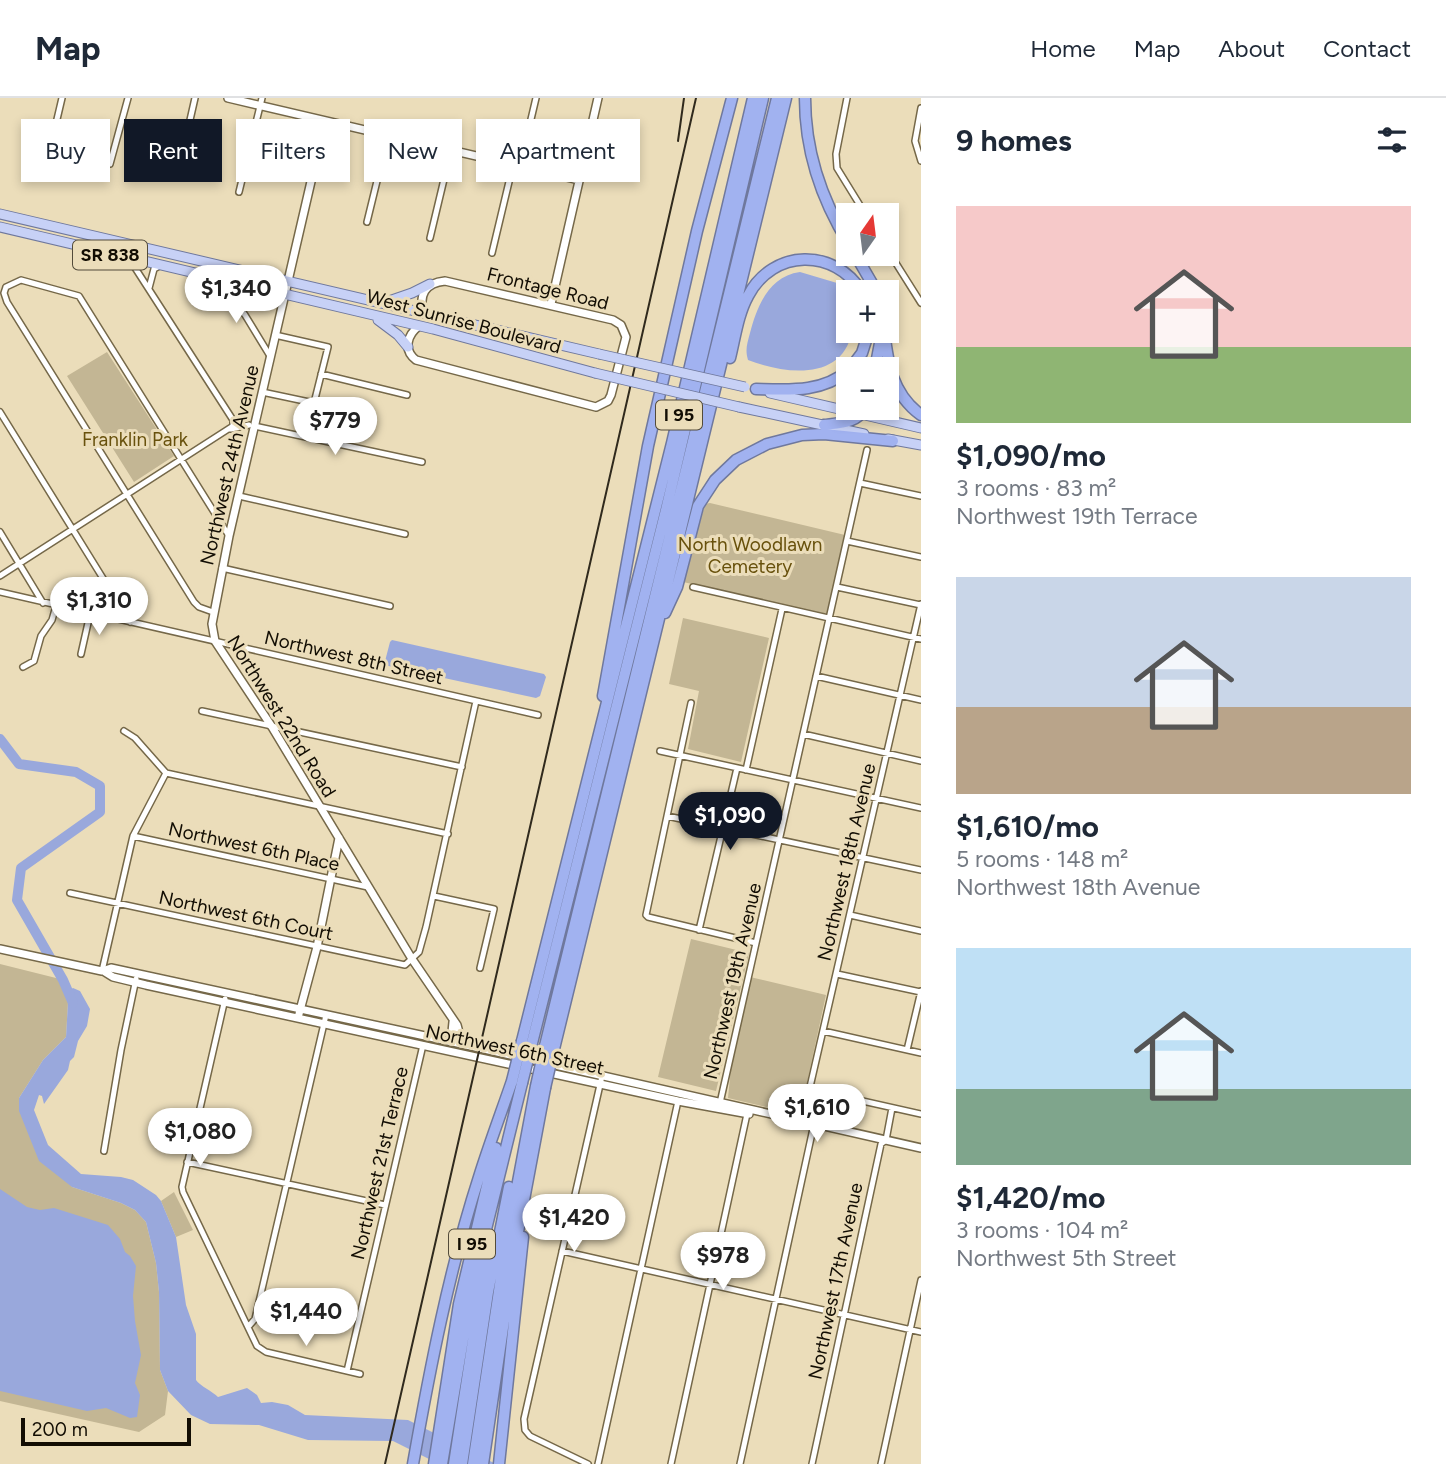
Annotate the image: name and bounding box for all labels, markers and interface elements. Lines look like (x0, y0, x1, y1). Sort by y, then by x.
text: Map (35, 29, 101, 68)
text: Home (1030, 34, 1096, 63)
text: Map (1134, 34, 1180, 63)
text: About (1218, 34, 1285, 63)
text: Contact (1323, 34, 1411, 63)
chip: Buy (21, 119, 110, 182)
chip: Rent (124, 119, 222, 182)
chip: Filters (236, 119, 350, 182)
chip: New (364, 119, 462, 182)
chip: Apartment (476, 119, 640, 182)
icon: filters (1373, 121, 1411, 159)
text: 9 homes (956, 122, 1072, 159)
north arrow (836, 203, 900, 266)
map controls (836, 203, 899, 420)
road number: SR 838 (73, 240, 147, 270)
icon: home (1121, 251, 1247, 377)
street label: Frontage Road (484, 262, 611, 315)
pin: $1,340 (179, 266, 293, 325)
text: $1,340 (201, 274, 271, 302)
button: + (836, 280, 899, 343)
street label: West Sunrise Boulevard (364, 284, 564, 359)
button: − (836, 357, 899, 420)
street label: Northwest 24th Avenue (195, 363, 264, 567)
pin: $779 (294, 398, 376, 457)
road number: I 95 (656, 400, 702, 430)
text: $779 (309, 406, 361, 434)
park label: Franklin Park (82, 428, 189, 451)
text: $1,090/mo (956, 437, 1106, 474)
text: 3 rooms · 83 m² (956, 474, 1116, 502)
text: Northwest 19th Terrace (956, 502, 1198, 530)
park label: North Woodlawn Cemetery (678, 533, 822, 578)
pin: $1,310 (42, 578, 156, 637)
text: $1,310 (66, 586, 132, 614)
icon: home (1121, 622, 1247, 748)
street label: Northwest 8th Street (262, 626, 446, 689)
street label: Northwest 22nd Road (222, 631, 341, 802)
street label: Northwest 18th Avenue (813, 761, 880, 963)
pin: $1,090 (673, 792, 787, 852)
text: $1,090 (694, 801, 766, 829)
text: $1,610/mo (956, 808, 1099, 845)
street label: Northwest 6th Place (166, 817, 342, 876)
text: 5 rooms · 148 m² (956, 845, 1128, 873)
text: Northwest 18th Avenue (956, 873, 1200, 901)
street label: Northwest 19th Avenue (699, 881, 766, 1082)
street label: Northwest 6th Court (157, 886, 335, 945)
icon: home (1121, 993, 1247, 1119)
street label: Northwest 6th Street (423, 1019, 606, 1080)
street label: Northwest 21st Terrace (346, 1064, 413, 1262)
pin: $1,610 (760, 1084, 874, 1144)
text: $1,610 (784, 1093, 850, 1121)
pin: $1,080 (143, 1108, 257, 1168)
text: $1,080 (164, 1117, 236, 1145)
text: $1,420/mo (956, 1179, 1105, 1216)
street label: Northwest 17th Avenue (803, 1181, 868, 1381)
pin: $1,420 (517, 1194, 631, 1254)
text: $1,420 (538, 1203, 610, 1231)
text: 3 rooms · 104 m² (956, 1216, 1128, 1244)
road number: I 95 (449, 1230, 495, 1259)
pin: $978 (682, 1232, 764, 1292)
text: $978 (697, 1241, 749, 1269)
text: Northwest 5th Street (956, 1244, 1177, 1272)
pin: $1,440 (249, 1288, 363, 1348)
text: $1,440 (270, 1297, 342, 1325)
scale bar (21, 1415, 191, 1447)
text: 200 m (32, 1418, 88, 1441)

